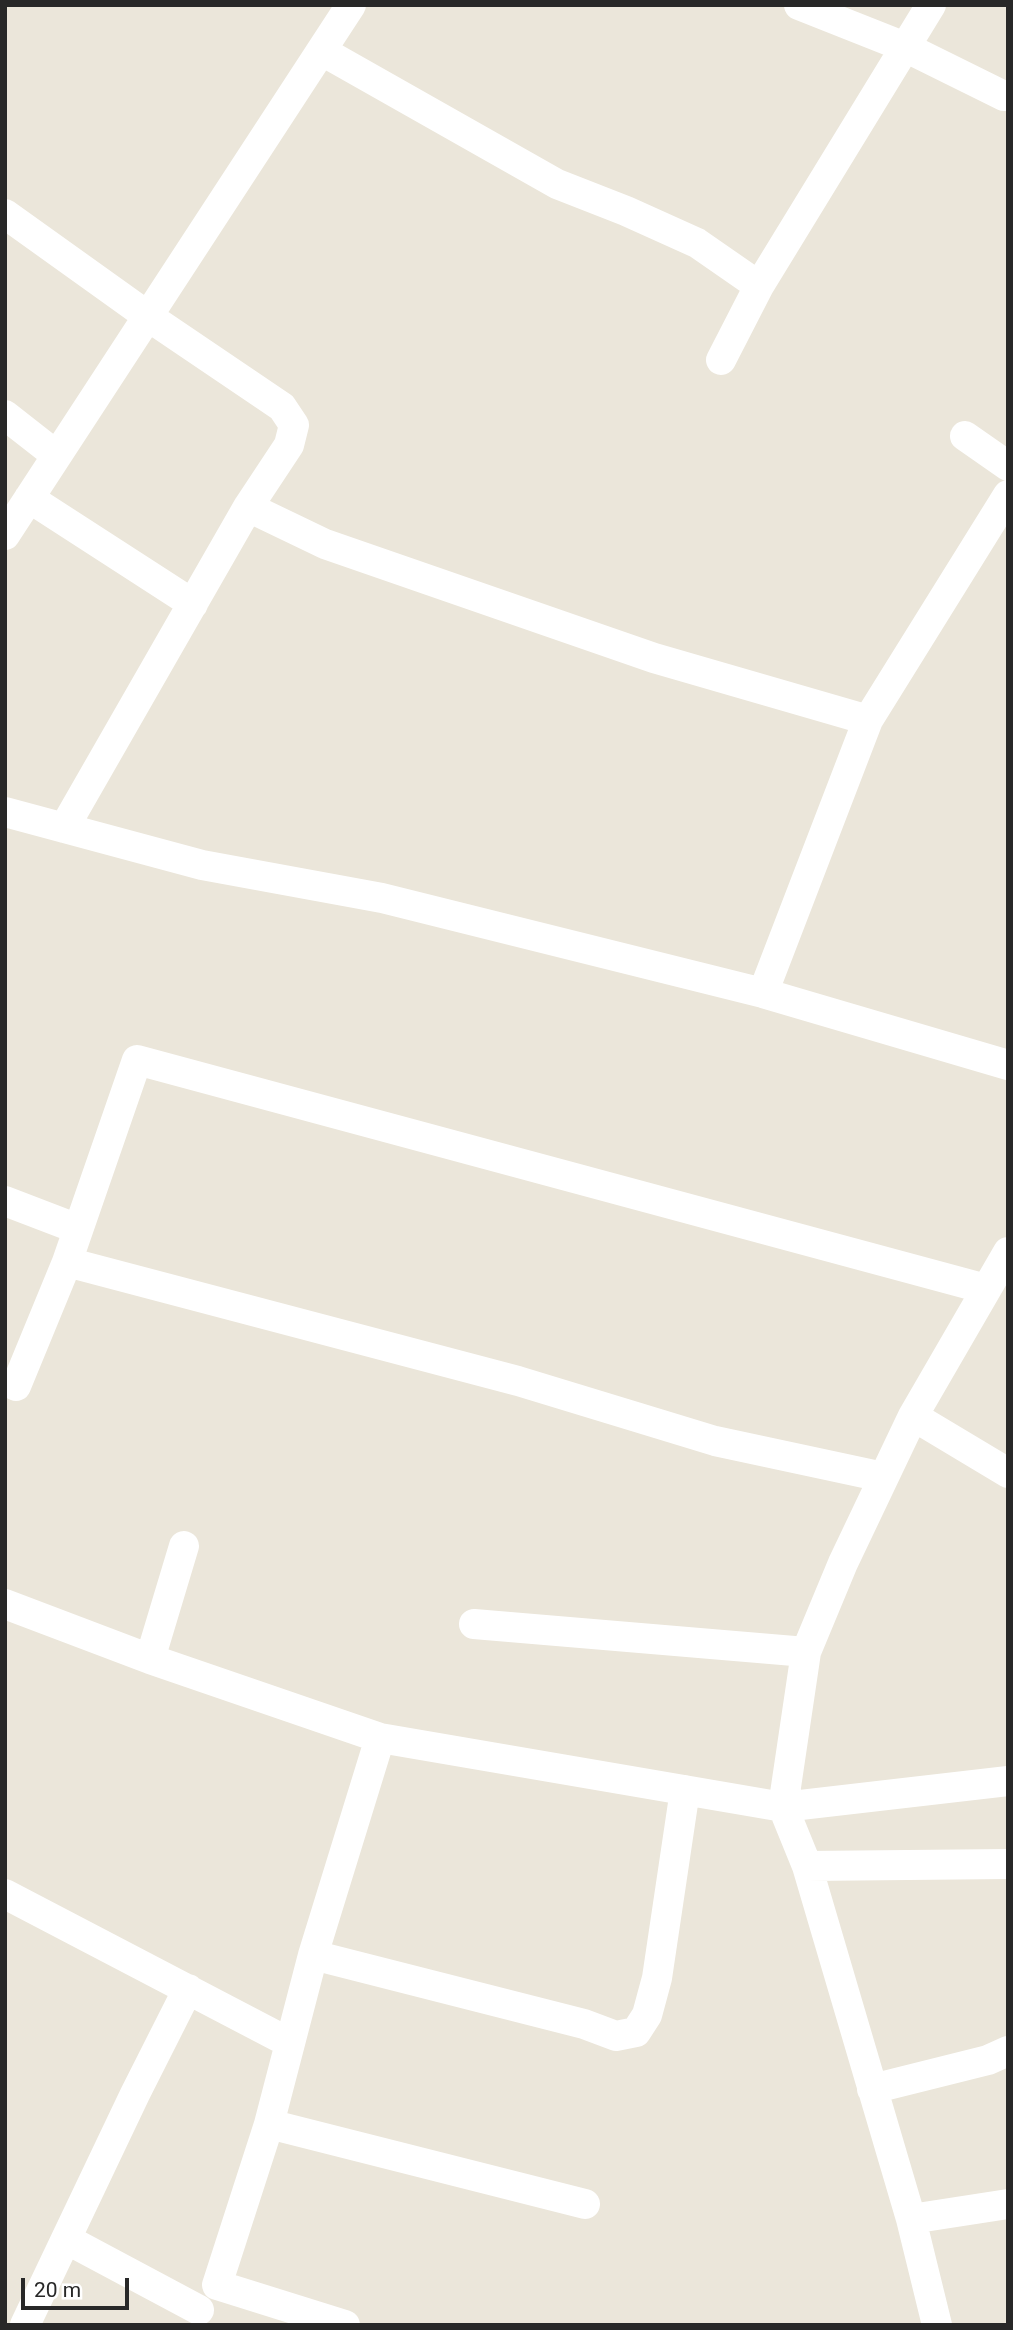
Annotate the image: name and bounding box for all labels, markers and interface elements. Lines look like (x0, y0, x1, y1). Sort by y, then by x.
scale bar (24, 2264, 133, 2308)
text: 20 m (34, 2278, 81, 2302)

